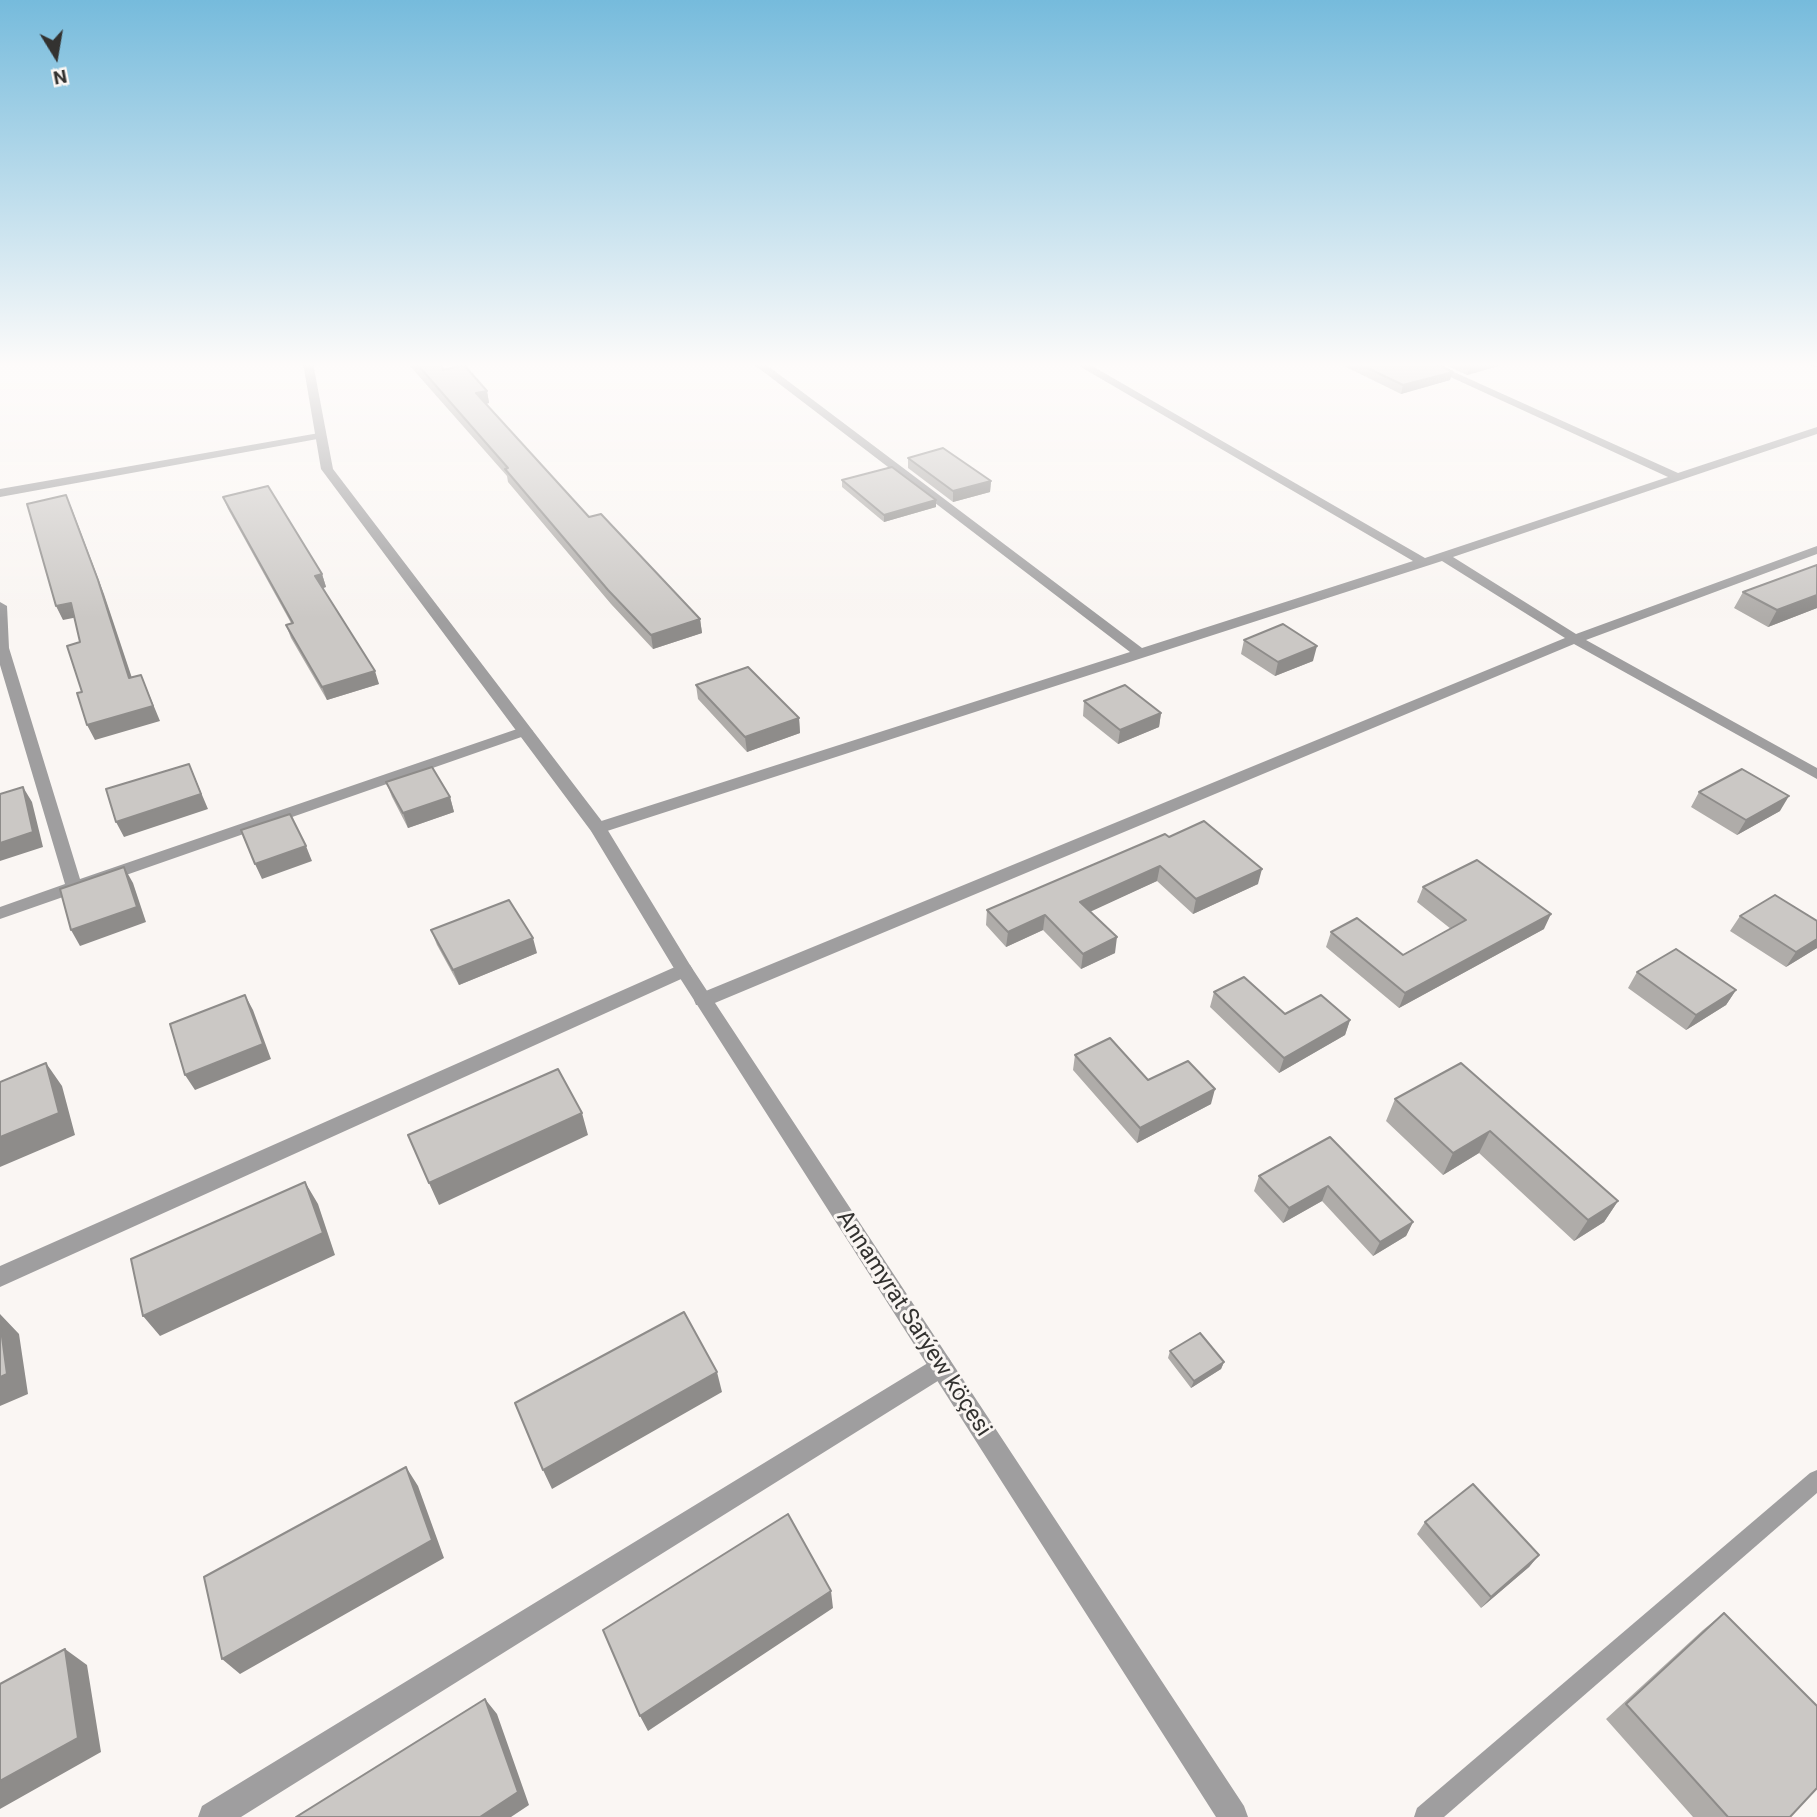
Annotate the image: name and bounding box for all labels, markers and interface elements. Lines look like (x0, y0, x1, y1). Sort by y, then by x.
north arrow (21, 21, 91, 91)
text: N (51, 65, 69, 90)
street label: Annamyrat Sarýew köçesi (830, 1206, 996, 1442)

